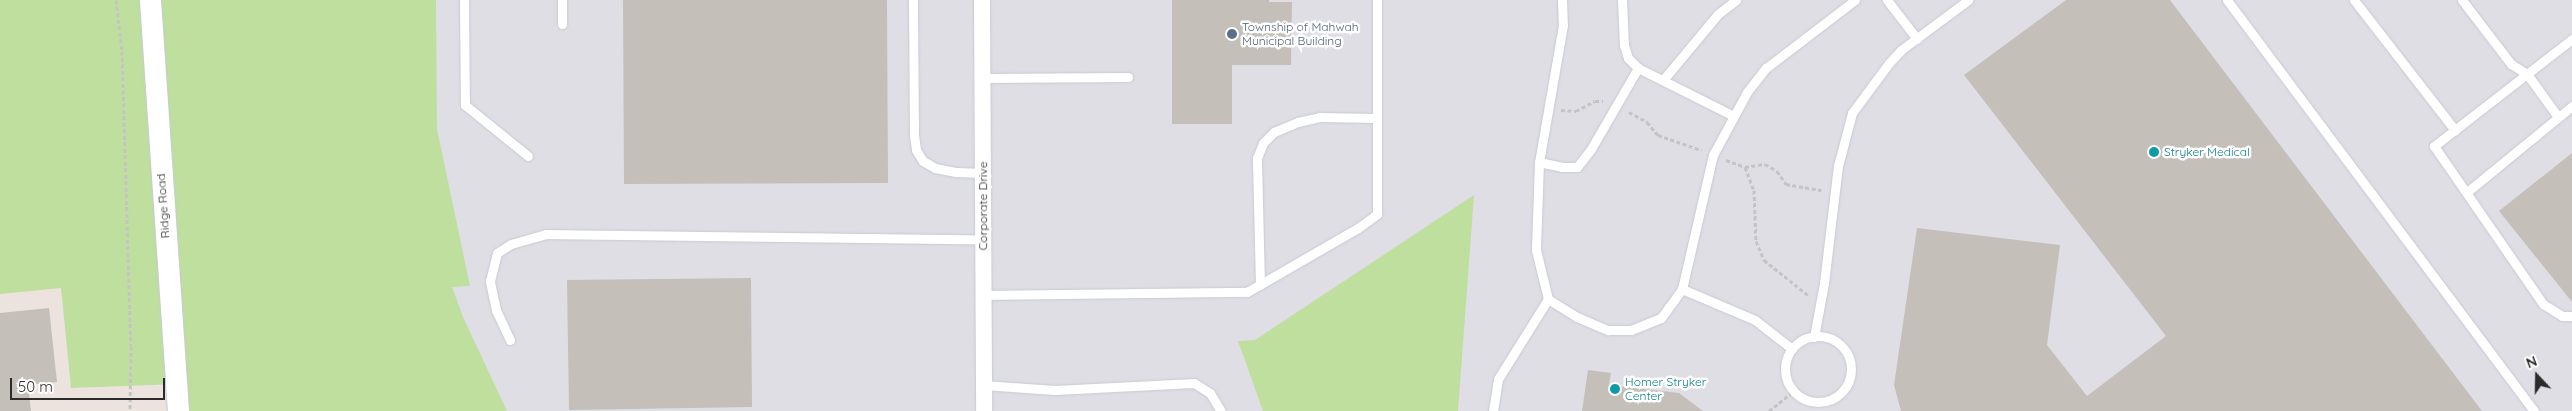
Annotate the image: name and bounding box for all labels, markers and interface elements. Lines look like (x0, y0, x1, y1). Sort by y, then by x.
place label: Township of Mahwah Municipal Building (1242, 20, 1359, 48)
marker: Township of Mahwah Municipal Building (1226, 28, 1238, 40)
place label: Stryker Medical (2164, 145, 2250, 159)
marker: Stryker Medical (2148, 146, 2160, 158)
street label: Corporate Drive (976, 162, 990, 250)
street label: Ridge Road (154, 173, 172, 239)
north arrow (2512, 351, 2562, 401)
text: N (2524, 352, 2540, 372)
scale bar (12, 368, 168, 400)
place label: Homer Stryker Center (1625, 375, 1706, 403)
text: 50 m (18, 377, 53, 396)
marker: Homer Stryker Center (1609, 383, 1621, 395)

